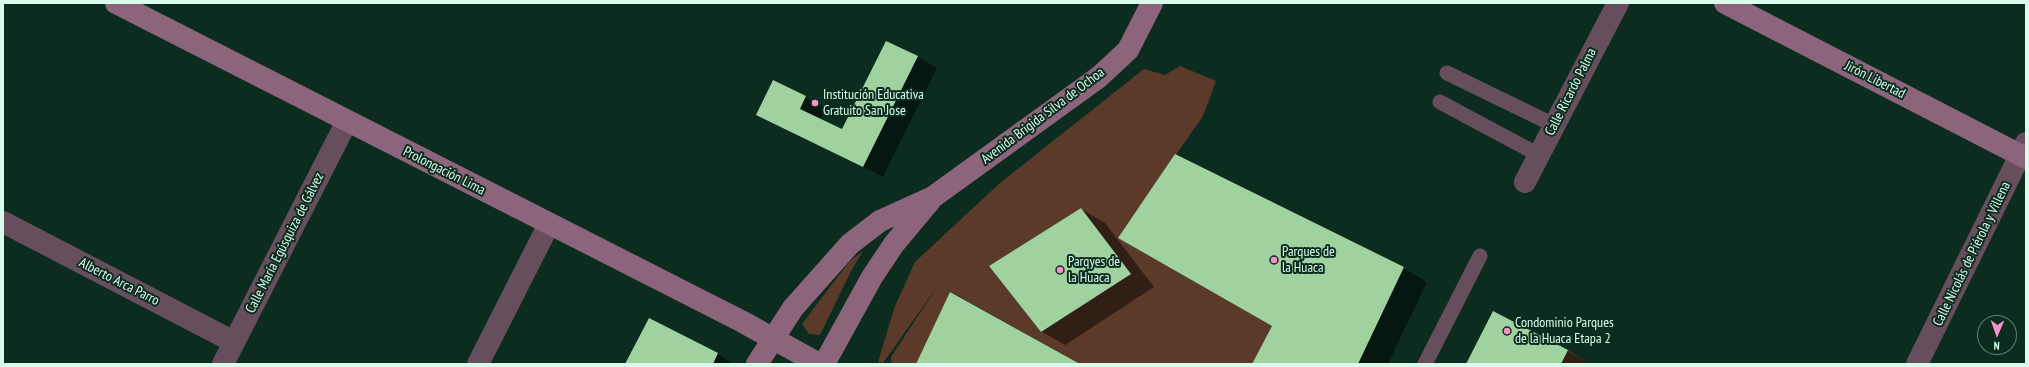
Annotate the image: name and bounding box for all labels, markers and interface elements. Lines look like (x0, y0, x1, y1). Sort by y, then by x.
street label: Calle Ricardo Palma (1542, 45, 1600, 139)
street label: Jirón Libertad (1842, 58, 1908, 102)
street label: Avenida Brigida Silva de Ochoa (978, 64, 1108, 168)
place label: Institución Educativa Gratuito San Jose (823, 87, 924, 120)
marker: Institución Educativa Gratuito San Jose (810, 98, 820, 108)
street label: Prolongación Lima (400, 143, 488, 199)
street label: Calle María Egúsquiza de Gálvez (242, 170, 328, 316)
street label: Calle Nicolás de Piérola y Villena (1930, 179, 2014, 329)
place label: Parques de la Huaca (1282, 244, 1335, 276)
place label: Parqyes de la Huaca (1068, 254, 1120, 286)
street label: Alberto Arca Parro (76, 255, 162, 309)
marker: Parques de la Huaca (1269, 255, 1279, 265)
marker: Parqyes de la Huaca (1055, 265, 1065, 275)
place label: Condominio Parques de la Huaca Etapa 2 (1515, 315, 1614, 348)
north arrow (1977, 315, 2017, 355)
marker: Condominio Parques de la Huaca Etapa 2 (1502, 326, 1512, 336)
text: N (1993, 339, 2000, 353)

